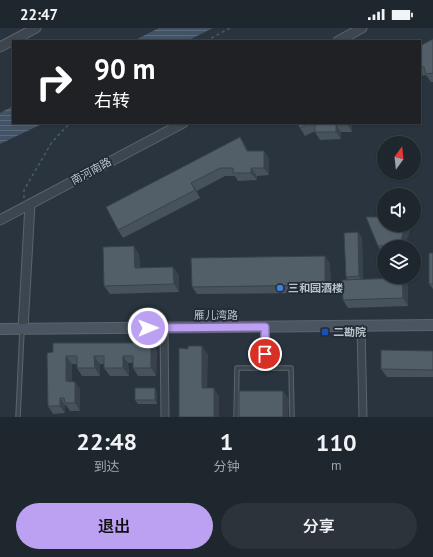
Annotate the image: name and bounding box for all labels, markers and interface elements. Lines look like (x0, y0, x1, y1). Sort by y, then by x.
text: 22:47 (20, 5, 58, 24)
text: 90 m (94, 50, 155, 87)
icon: right (28, 56, 80, 108)
text: 右转 (94, 89, 130, 112)
north arrow (377, 136, 421, 180)
map controls (377, 136, 421, 284)
street label: 南河南路 (68, 154, 114, 188)
button: sound (377, 188, 421, 232)
button: layers (377, 240, 421, 284)
place label: 三和园酒楼 (288, 281, 343, 295)
marker: 三和园酒楼 (275, 283, 285, 293)
position arrow (127, 307, 169, 349)
street label: 雁儿湾路 (194, 308, 238, 322)
place label: 二勘院 (333, 325, 366, 339)
marker: 二勘院 (320, 327, 330, 337)
pin (248, 337, 282, 371)
icon: arrive (254, 343, 276, 365)
text: 22:48 (76, 426, 137, 457)
text: 1 (220, 426, 233, 457)
text: 110 (316, 427, 357, 458)
text: m (331, 457, 342, 474)
text: 到达 (94, 458, 120, 475)
text: 分钟 (214, 458, 240, 475)
button: 退出 (16, 503, 213, 549)
button: 分享 (221, 503, 417, 549)

